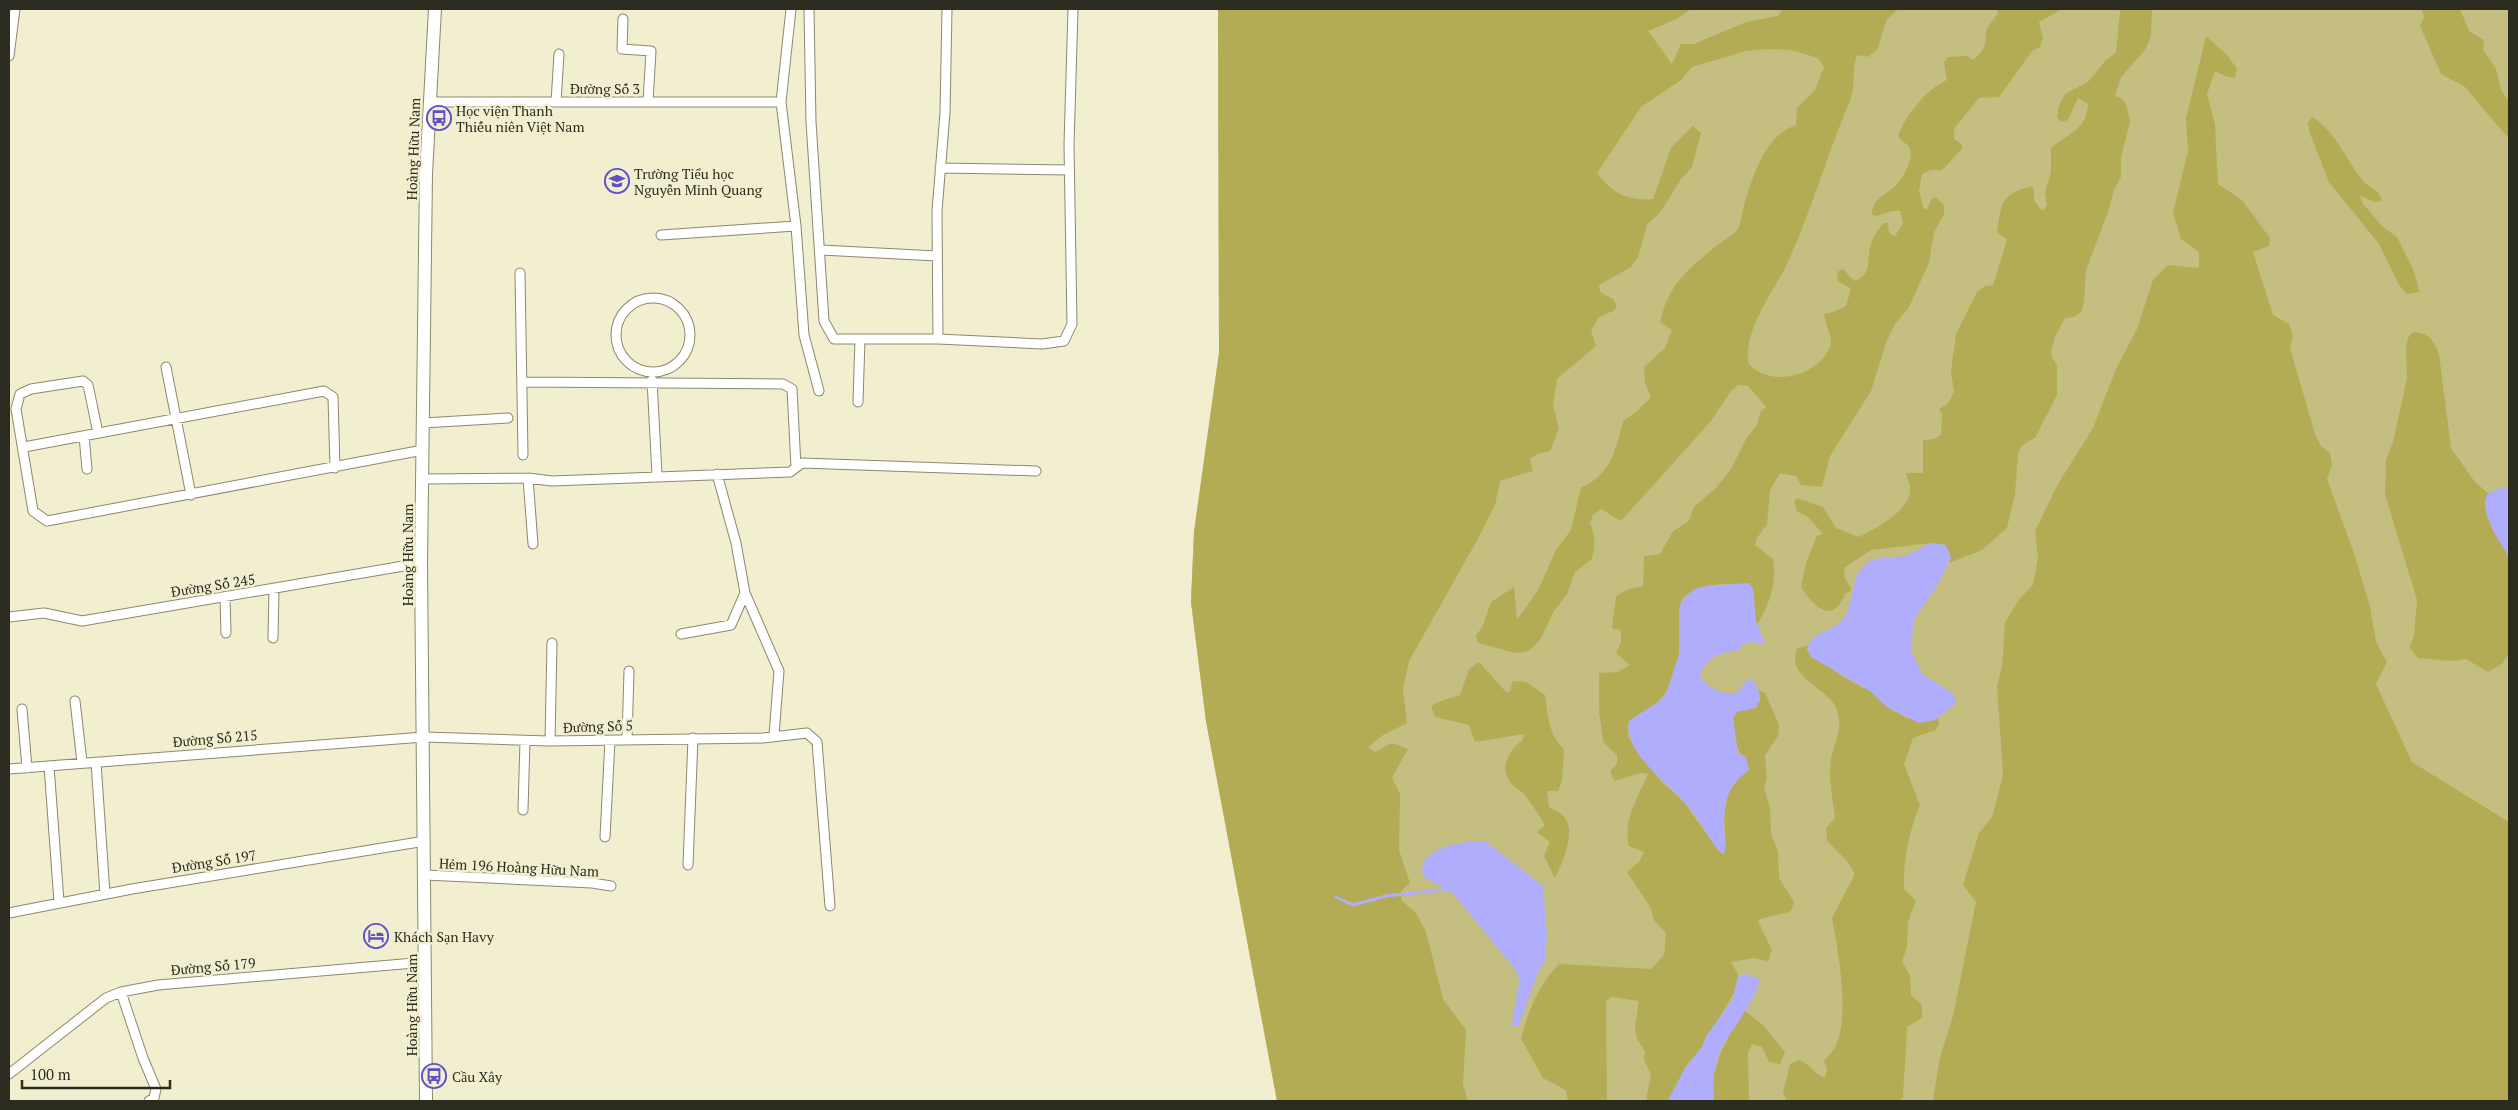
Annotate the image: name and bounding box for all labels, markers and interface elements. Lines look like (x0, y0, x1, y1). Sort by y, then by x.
street label: Đường Số 3 (570, 79, 640, 98)
street label: Hoàng Hữu Nam (402, 97, 424, 201)
place label: Học viện Thanh Thiếu niên Việt Nam (456, 101, 584, 136)
bus stop icon: Học viện Thanh Thiếu niên Việt Nam (426, 105, 452, 131)
place label: Trường Tiểu học Nguyễn Minh Quang (634, 164, 763, 199)
school or university icon: Trường Tiểu học Nguyễn Minh Quang (604, 168, 630, 194)
street label: Hoàng Hữu Nam (398, 504, 417, 606)
street label: Đường Số 245 (170, 569, 256, 601)
street label: Đường Số 5 (563, 715, 633, 737)
street label: Đường Số 215 (172, 725, 258, 751)
street label: Đường Số 197 (171, 845, 257, 877)
street label: Hẻm 196 Hoàng Hữu Nam (438, 853, 600, 881)
hotel icon: Khách Sạn Havy (363, 923, 389, 949)
place label: Khách Sạn Havy (394, 927, 495, 946)
street label: Đường Số 179 (170, 953, 256, 979)
street label: Hoàng Hữu Nam (402, 954, 421, 1056)
scale bar (22, 1058, 170, 1090)
bus stop icon: Cầu Xây (421, 1063, 447, 1089)
text: 100 m (30, 1064, 71, 1084)
place label: Cầu Xây (452, 1067, 503, 1086)

